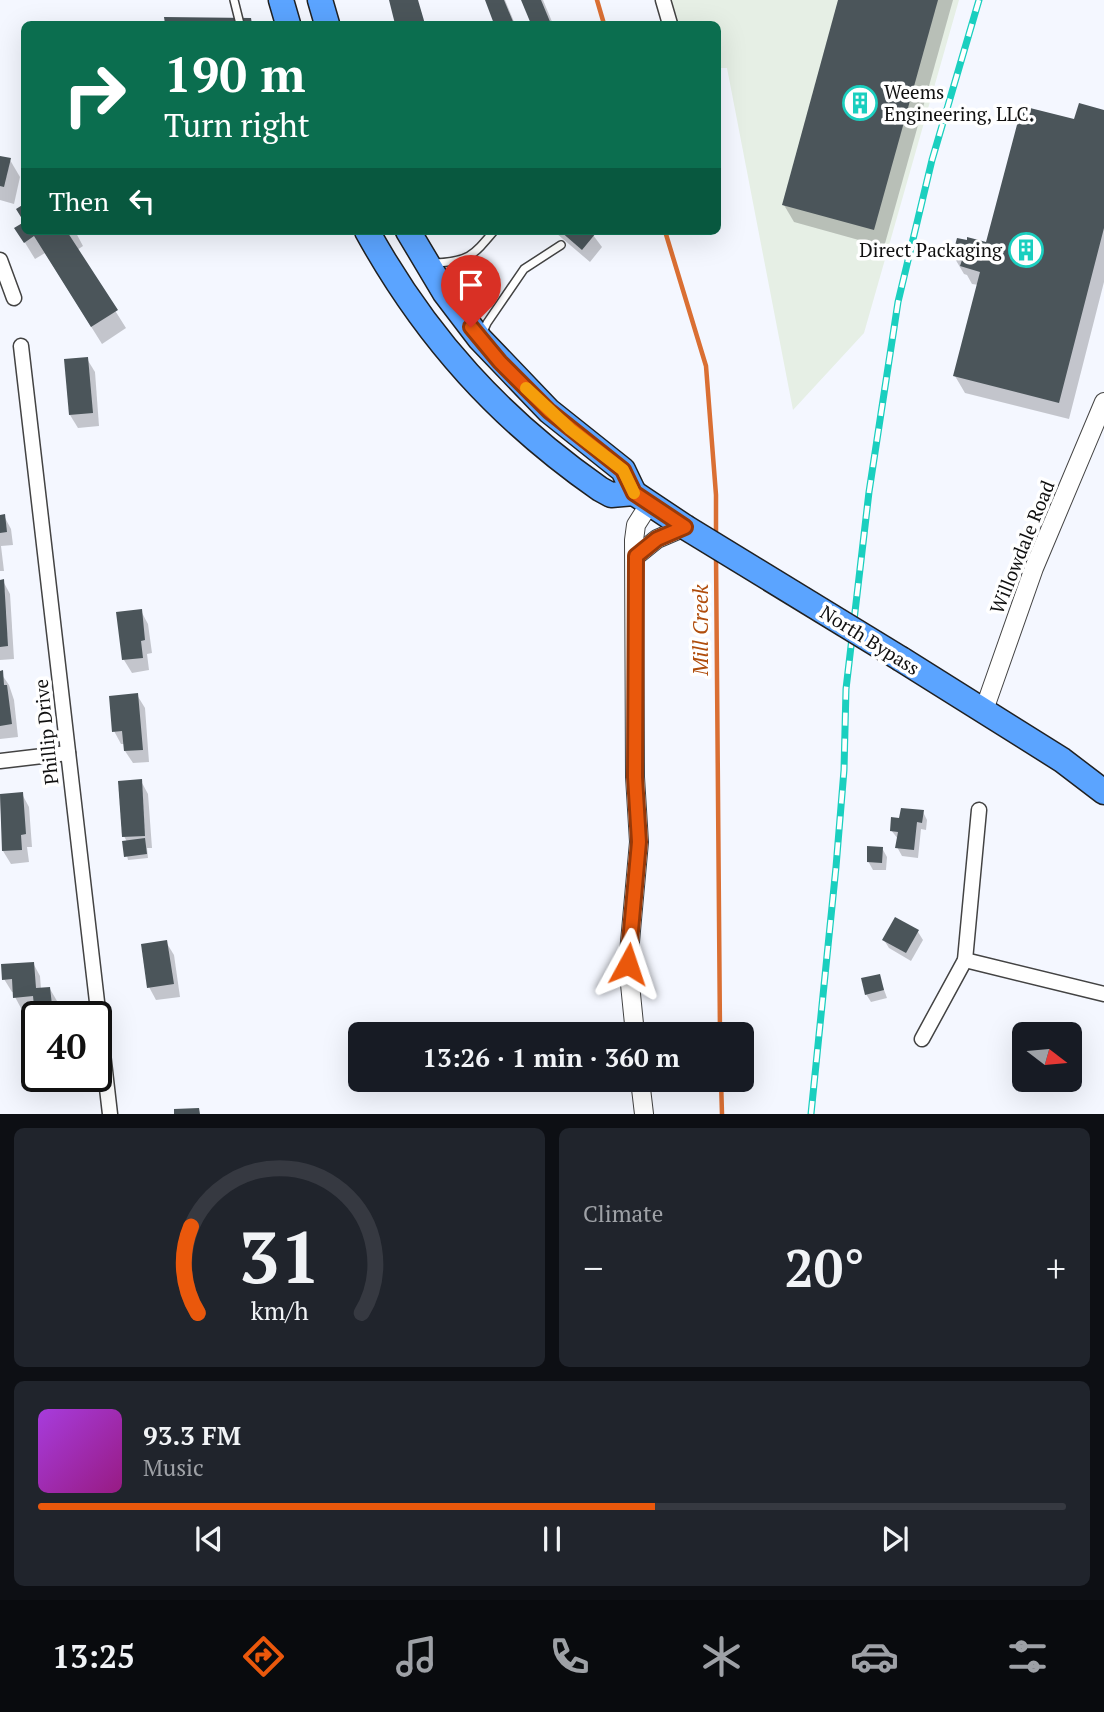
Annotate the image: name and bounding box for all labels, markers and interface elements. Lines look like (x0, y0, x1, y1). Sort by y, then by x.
text: 190 m (164, 41, 306, 106)
icon: right (49, 49, 140, 140)
place label: Weems Engineering, LLC. (884, 79, 1034, 126)
building icon: Weems Engineering, LLC. (841, 84, 879, 122)
text: Turn right (164, 104, 310, 146)
icon: left (123, 182, 161, 220)
text: Then (49, 184, 109, 218)
building icon: Direct Packaging (1007, 231, 1045, 269)
place label: Direct Packaging (859, 237, 1003, 262)
pin (441, 255, 501, 327)
icon: arrive (452, 266, 490, 304)
street label: Willowdale Road (983, 476, 1060, 617)
water label: Mill Creek (686, 584, 714, 677)
street label: North Bypass (816, 599, 925, 680)
street label: Phillip Drive (28, 678, 63, 786)
position arrow (591, 927, 665, 1001)
speed limit sign: 40 (21, 1001, 112, 1092)
north arrow (1012, 1022, 1082, 1092)
map controls (1012, 1022, 1082, 1092)
text: 13:26 · 1 min · 360 m (422, 1040, 680, 1074)
text: Climate (583, 1198, 663, 1229)
text: 31 (238, 1208, 321, 1305)
text: 20° (784, 1233, 865, 1302)
text: − (583, 1243, 603, 1293)
text: + (1046, 1243, 1066, 1293)
text: km/h (251, 1294, 309, 1327)
text: 93.3 FM (143, 1418, 241, 1452)
text: Music (143, 1452, 204, 1483)
icon: previous (190, 1520, 228, 1558)
icon: pause (533, 1520, 571, 1558)
icon: next (876, 1520, 914, 1558)
icon: directions (239, 1632, 288, 1681)
icon: music (392, 1632, 441, 1681)
icon: phone (545, 1632, 594, 1681)
icon: climate (697, 1632, 746, 1681)
icon: car (850, 1632, 899, 1681)
icon: filters (1003, 1632, 1052, 1681)
text: 13:25 (52, 1635, 135, 1677)

